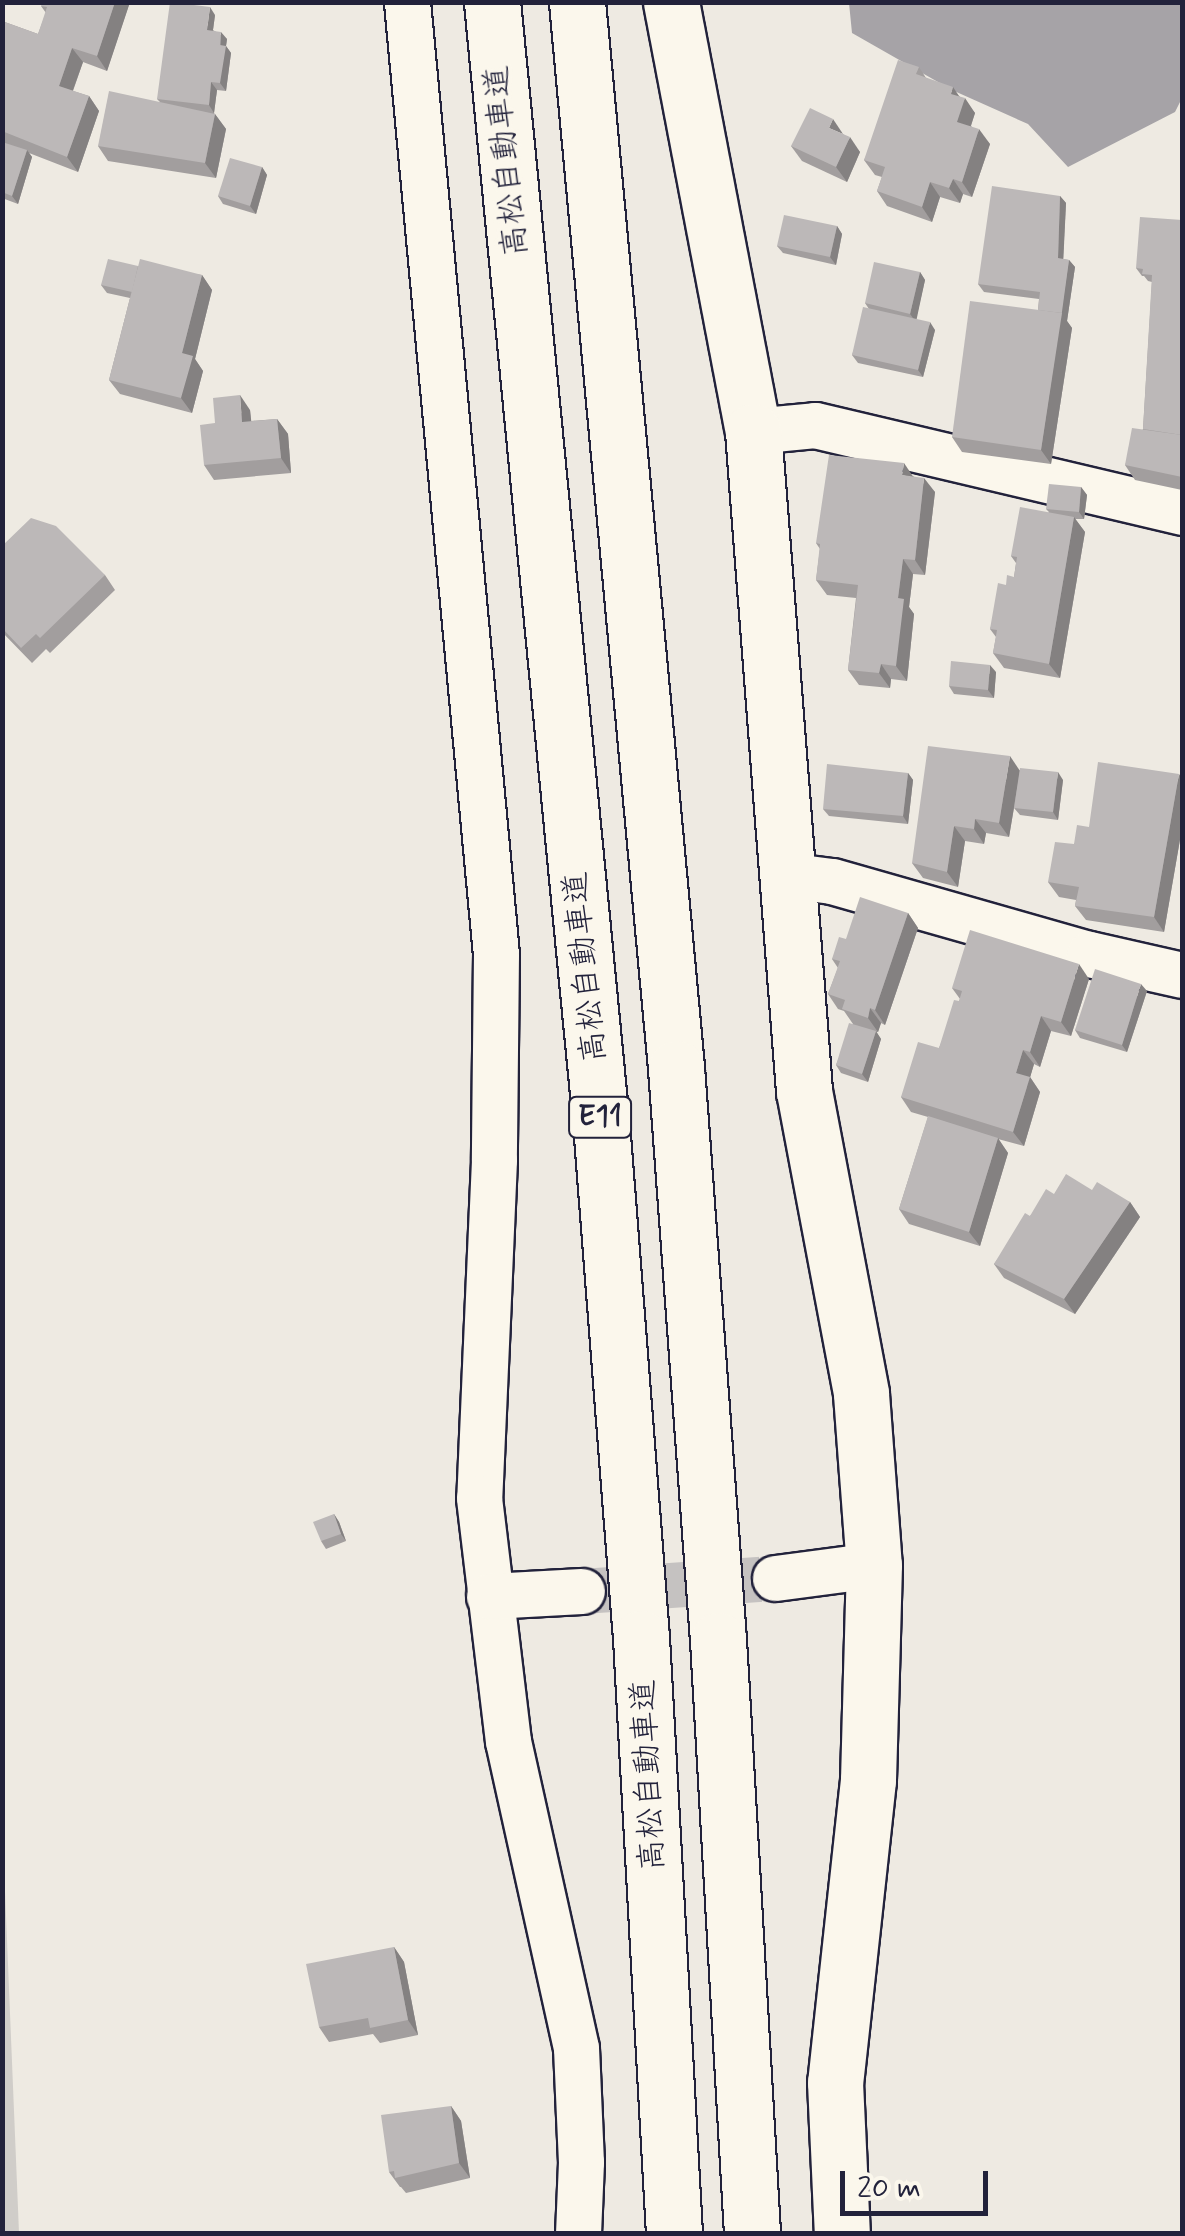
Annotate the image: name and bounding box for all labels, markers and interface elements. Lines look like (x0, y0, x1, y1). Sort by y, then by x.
street label: 高松自動車道 (478, 64, 536, 258)
street label: 高松自動車道 (557, 870, 615, 1064)
road number: E11 (568, 1092, 632, 1142)
street label: 高松自動車道 (625, 1678, 673, 1872)
scale bar (845, 2151, 992, 2213)
text: 20 m (857, 2169, 921, 2208)

